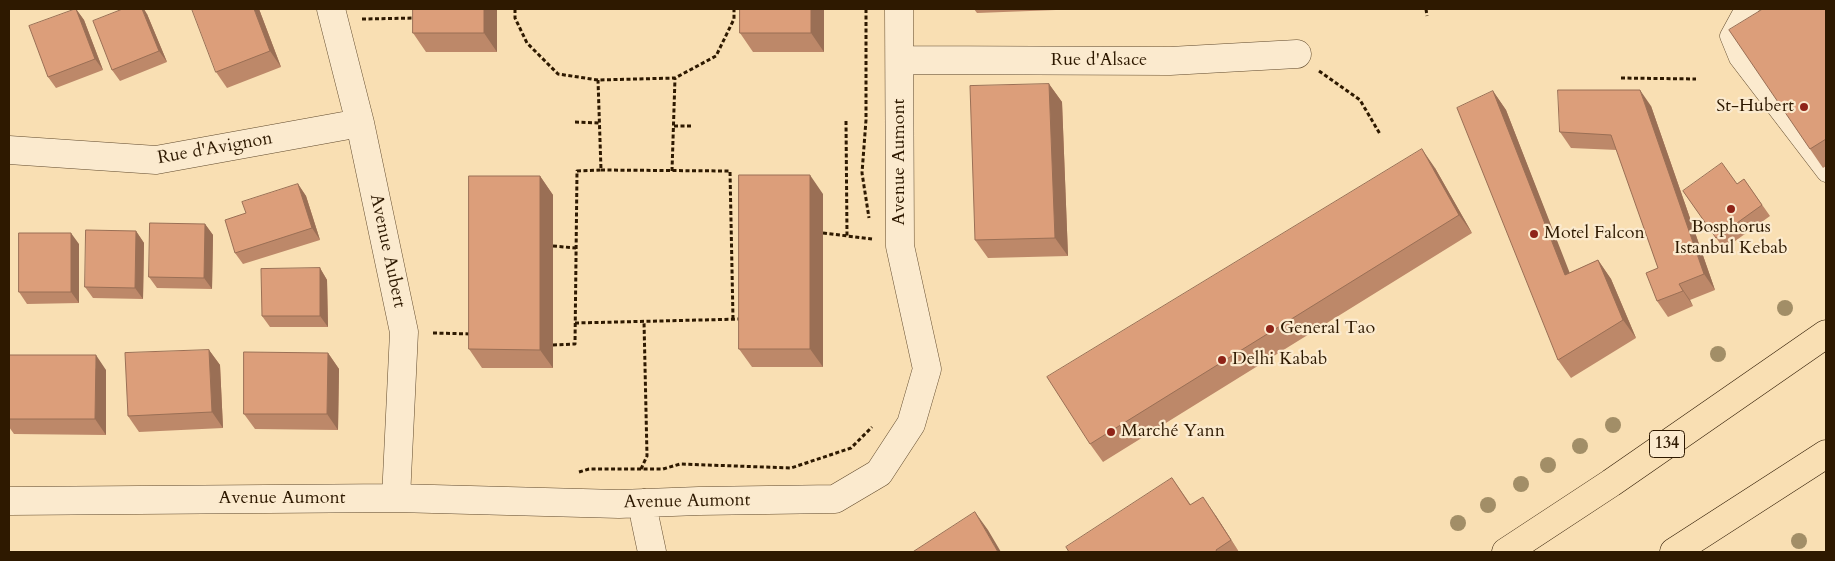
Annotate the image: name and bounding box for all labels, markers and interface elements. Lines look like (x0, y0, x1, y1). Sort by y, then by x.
street label: Rue d'Alsace (1051, 50, 1147, 72)
place label: St-Hubert (1716, 96, 1794, 118)
street label: Avenue Aumont (889, 99, 911, 225)
marker: St-Hubert (1798, 101, 1810, 113)
street label: Rue d'Avignon (156, 128, 274, 170)
street label: Avenue Aubert (364, 192, 410, 310)
marker: Bosphorus Istanbul Kebab (1725, 203, 1737, 215)
place label: Bosphorus Istanbul Kebab (1674, 217, 1788, 260)
place label: Motel Falcon (1544, 223, 1645, 245)
marker: Motel Falcon (1528, 228, 1540, 240)
place label: General Tao (1280, 318, 1375, 340)
marker: General Tao (1264, 323, 1276, 335)
place label: Delhi Kabab (1232, 349, 1327, 371)
marker: Delhi Kabab (1216, 354, 1228, 366)
place label: Marché Yann (1121, 421, 1225, 443)
marker: Marché Yann (1105, 426, 1117, 438)
road number: 134 (1650, 430, 1684, 458)
street label: Avenue Aumont (219, 488, 345, 510)
street label: Avenue Aumont (623, 490, 751, 514)

